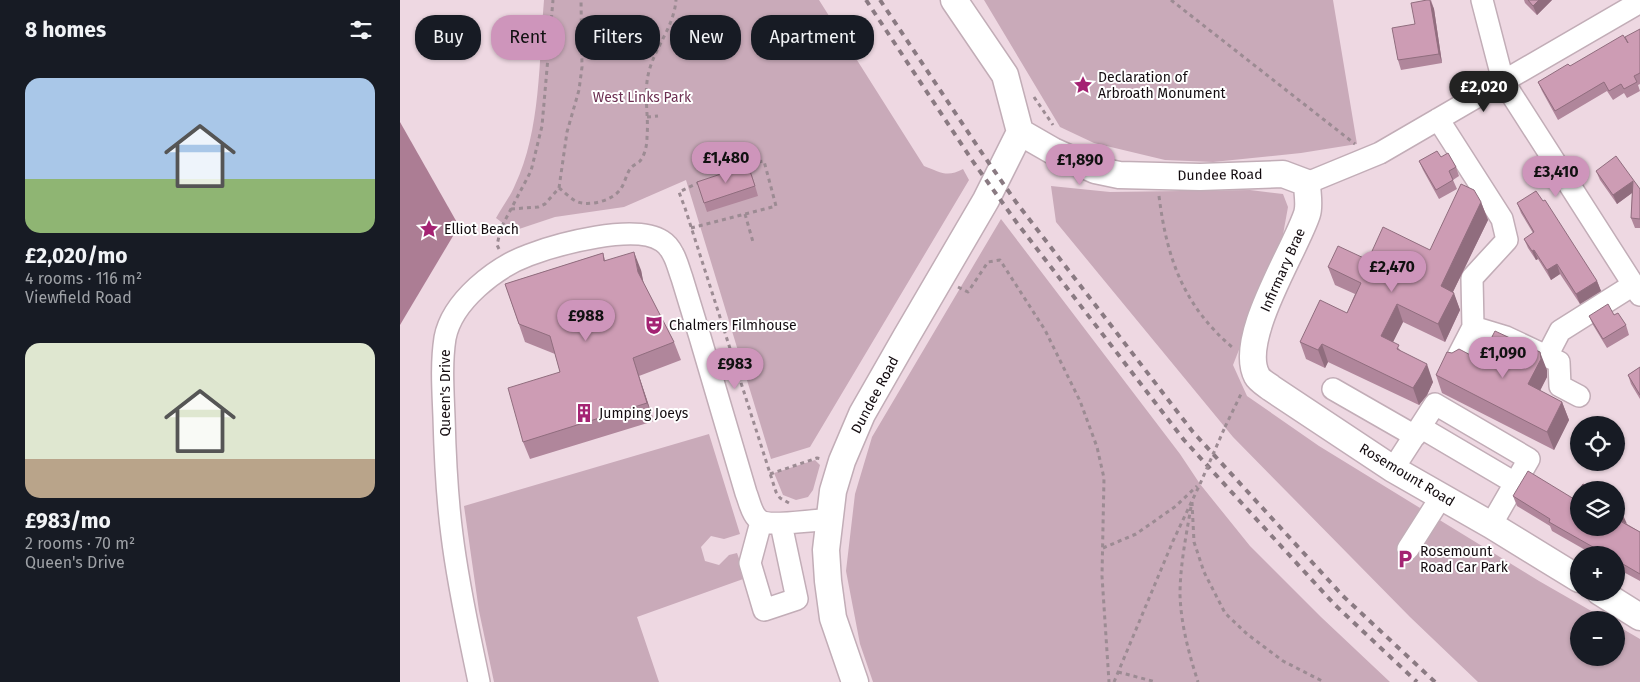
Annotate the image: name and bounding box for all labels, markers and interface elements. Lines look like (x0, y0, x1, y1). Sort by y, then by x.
chip: Buy (415, 15, 481, 60)
chip: Rent (491, 15, 565, 60)
chip: Filters (575, 15, 660, 60)
chip: New (670, 15, 741, 60)
chip: Apartment (751, 15, 874, 60)
icon: filters (347, 16, 375, 44)
text: 8 homes (25, 17, 106, 43)
place label: Declaration of Arbroath Monument (1098, 69, 1227, 102)
pin: £2,020 (1443, 70, 1525, 113)
place icon: Declaration of Arbroath Monument (1072, 74, 1094, 96)
text: £2,020 (1460, 77, 1508, 96)
park label: West Links Park (593, 89, 692, 106)
icon: home (155, 111, 245, 201)
pin: £1,480 (685, 142, 767, 184)
pin: £1,890 (1039, 144, 1121, 186)
text: £1,480 (703, 148, 749, 167)
text: £1,890 (1057, 150, 1103, 169)
pin: £3,410 (1515, 156, 1597, 198)
text: £3,410 (1533, 162, 1579, 181)
street label: Dundee Road (1177, 166, 1263, 184)
place icon: Elliot Beach (418, 218, 440, 240)
place label: Elliot Beach (444, 221, 519, 238)
street label: Infirmary Brae (1257, 225, 1309, 315)
text: £2,020/mo (25, 243, 127, 269)
pin: £2,470 (1351, 250, 1433, 293)
text: £2,470 (1369, 257, 1415, 276)
text: 4 rooms · 116 m² (25, 269, 142, 288)
text: Viewfield Road (25, 288, 132, 307)
pin: £988 (556, 300, 616, 342)
text: £988 (568, 306, 604, 325)
theatre icon: Chalmers Filmhouse (643, 314, 665, 336)
place label: Chalmers Filmhouse (669, 317, 797, 334)
pin: £1,090 (1462, 336, 1544, 379)
text: £1,090 (1480, 343, 1526, 362)
pin: £983 (705, 348, 765, 390)
street label: Queen's Drive (437, 349, 454, 437)
street label: Dundee Road (848, 353, 902, 437)
text: £983 (718, 354, 752, 373)
icon: home (155, 376, 245, 466)
building icon: Jumping Joeys (573, 402, 595, 424)
place label: Jumping Joeys (599, 405, 689, 422)
map controls (1570, 416, 1625, 666)
button: locate (1570, 416, 1625, 471)
street label: Rosemount Road (1356, 440, 1458, 510)
button: layers (1570, 481, 1625, 536)
text: £983/mo (25, 508, 111, 534)
text: 2 rooms · 70 m² (25, 534, 135, 553)
place label: Rosemount Road Car Park (1420, 543, 1509, 576)
button: + (1570, 546, 1625, 601)
parking icon: Rosemount Road Car Park (1394, 548, 1416, 570)
text: Queen's Drive (25, 553, 125, 572)
button: − (1570, 611, 1625, 666)

